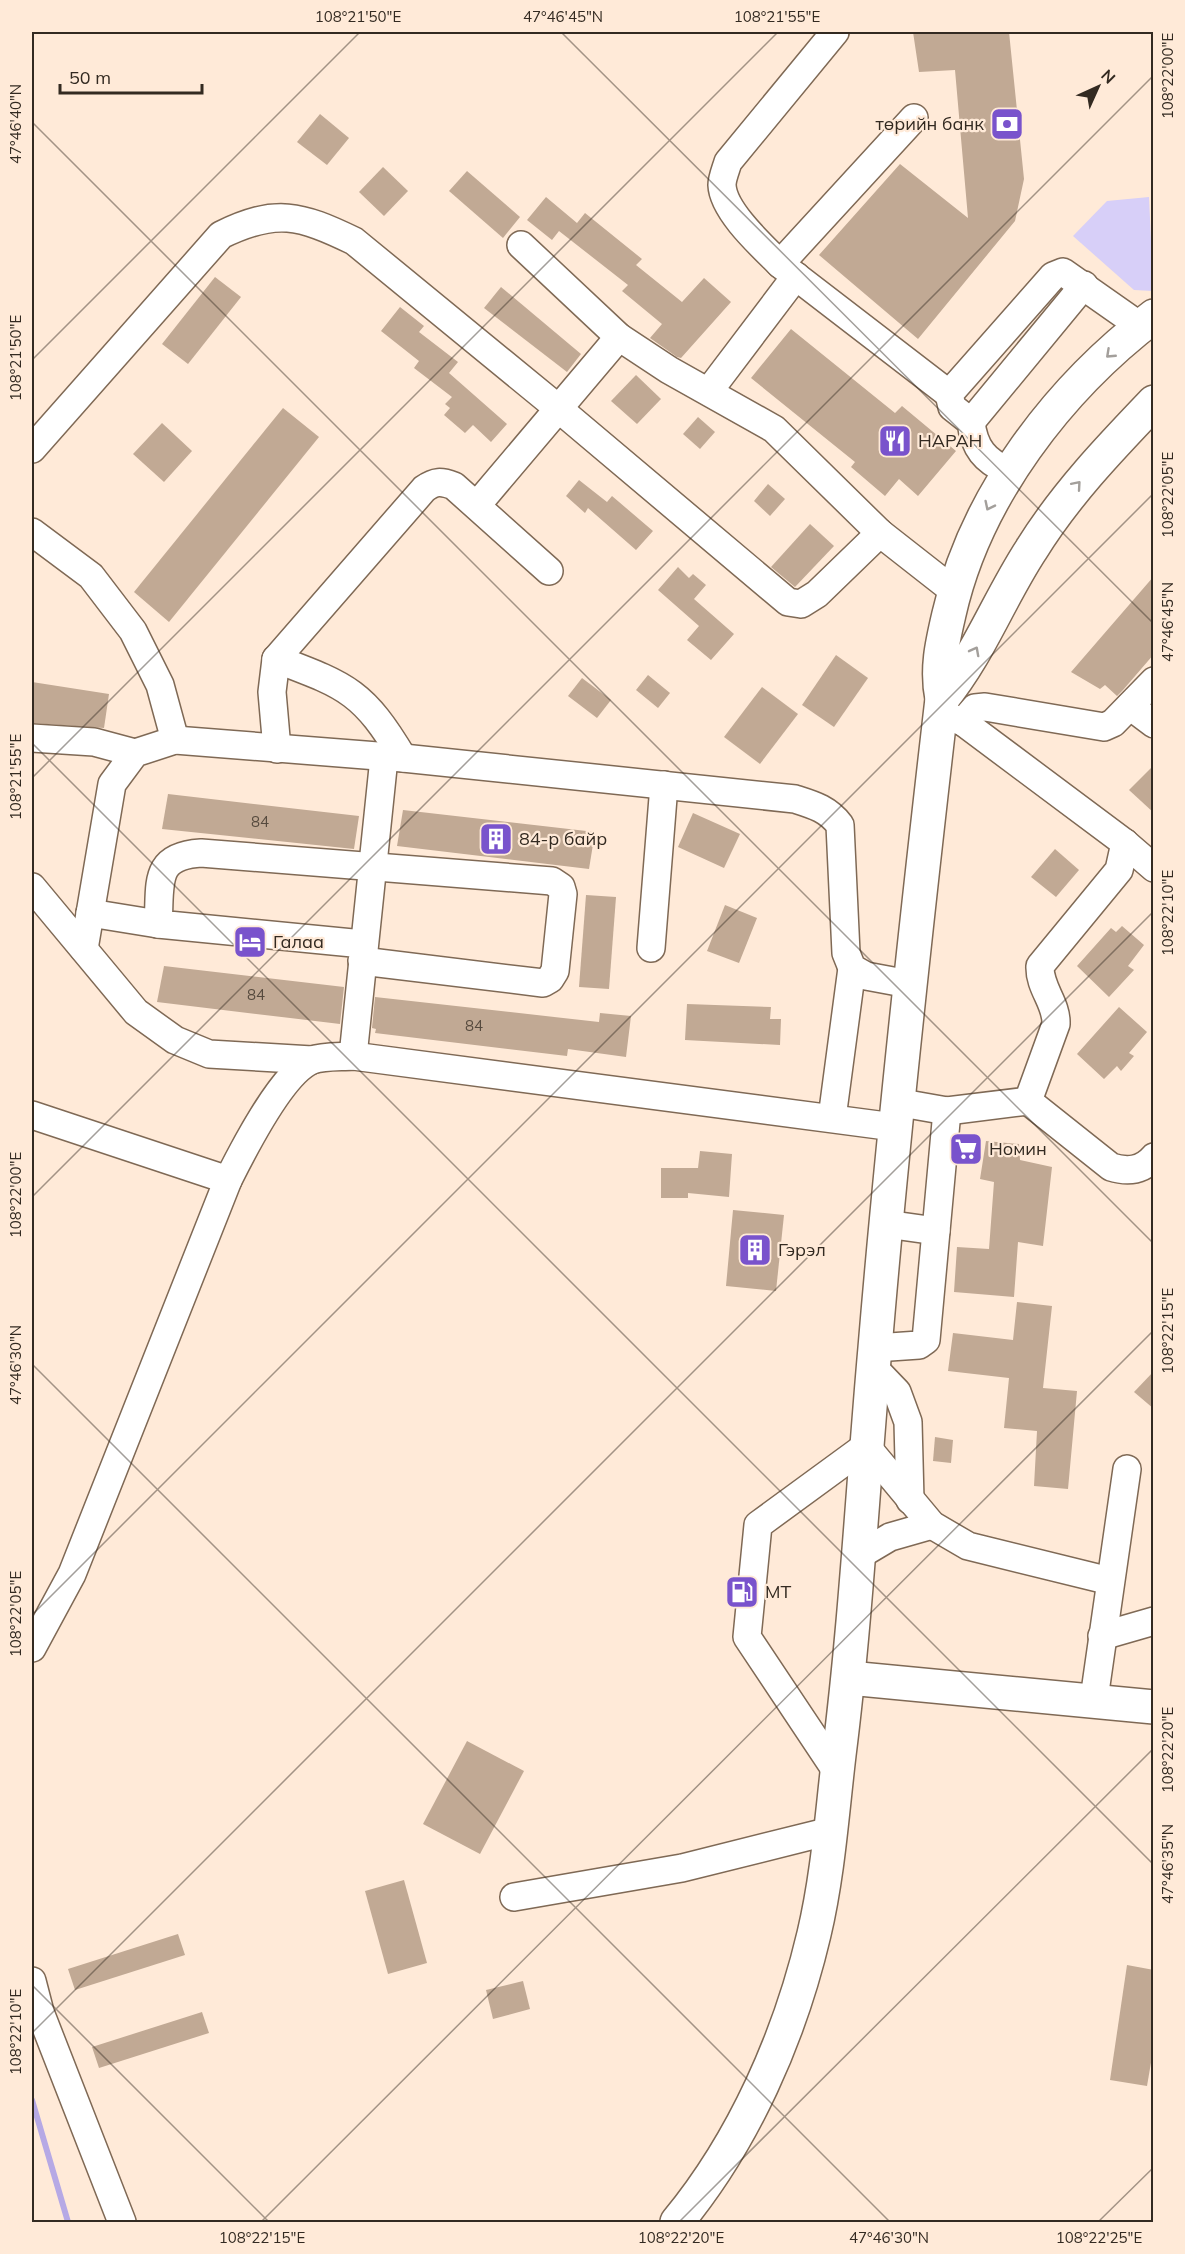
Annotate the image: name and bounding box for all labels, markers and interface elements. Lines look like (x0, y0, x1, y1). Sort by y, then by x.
text: 108°21'50"E (315, 7, 401, 26)
text: 47°46'45"N (523, 7, 603, 26)
text: 108°21'55"E (734, 7, 820, 26)
text: 108°22'00"E (1158, 33, 1177, 119)
scale bar (60, 57, 202, 95)
north arrow (1068, 57, 1128, 117)
text: N (1097, 65, 1120, 88)
text: 50 m (69, 66, 111, 89)
text: 47°46'40"N (6, 84, 25, 164)
bank icon: төрийн банк (989, 106, 1025, 142)
place label: төрийн банк (876, 112, 984, 135)
text: 108°21'50"E (6, 315, 25, 401)
one-way arrow (1106, 347, 1117, 358)
restaurant icon: НАРАН (877, 423, 913, 459)
place label: НАРАН (918, 429, 982, 452)
text: 108°22'05"E (1158, 452, 1177, 538)
one-way arrow (1070, 481, 1081, 492)
one-way arrow (985, 500, 996, 511)
text: 47°46'45"N (1158, 582, 1177, 662)
one-way arrow (968, 647, 979, 657)
text: 108°21'55"E (6, 734, 25, 820)
house number: 84 (251, 812, 269, 831)
building icon: 84-р байр (478, 821, 514, 857)
place label: 84-р байр (519, 827, 607, 850)
text: 108°22'10"E (1158, 870, 1177, 956)
hotel icon: Галаа (232, 924, 268, 960)
place label: Галаа (273, 930, 324, 953)
house number: 84 (247, 985, 265, 1004)
house number: 84 (465, 1016, 483, 1035)
supermarket icon: Номин (948, 1131, 984, 1167)
place label: Номин (989, 1137, 1047, 1160)
text: 108°22'00"E (6, 1152, 25, 1238)
building icon: Гэрэл (737, 1232, 773, 1268)
place label: Гэрэл (778, 1238, 826, 1261)
text: 108°22'15"E (1158, 1288, 1177, 1374)
text: 47°46'30"N (6, 1325, 25, 1405)
text: 108°22'05"E (6, 1571, 25, 1657)
fuel station icon: МТ (724, 1574, 760, 1610)
place label: МТ (765, 1580, 791, 1603)
text: 108°22'20"E (1158, 1707, 1177, 1793)
text: 47°46'35"N (1158, 1824, 1177, 1904)
text: 108°22'10"E (6, 1989, 25, 2075)
text: 108°22'15"E (219, 2228, 305, 2247)
text: 108°22'20"E (638, 2228, 724, 2247)
text: 47°46'30"N (849, 2228, 929, 2247)
text: 108°22'25"E (1056, 2228, 1142, 2247)

